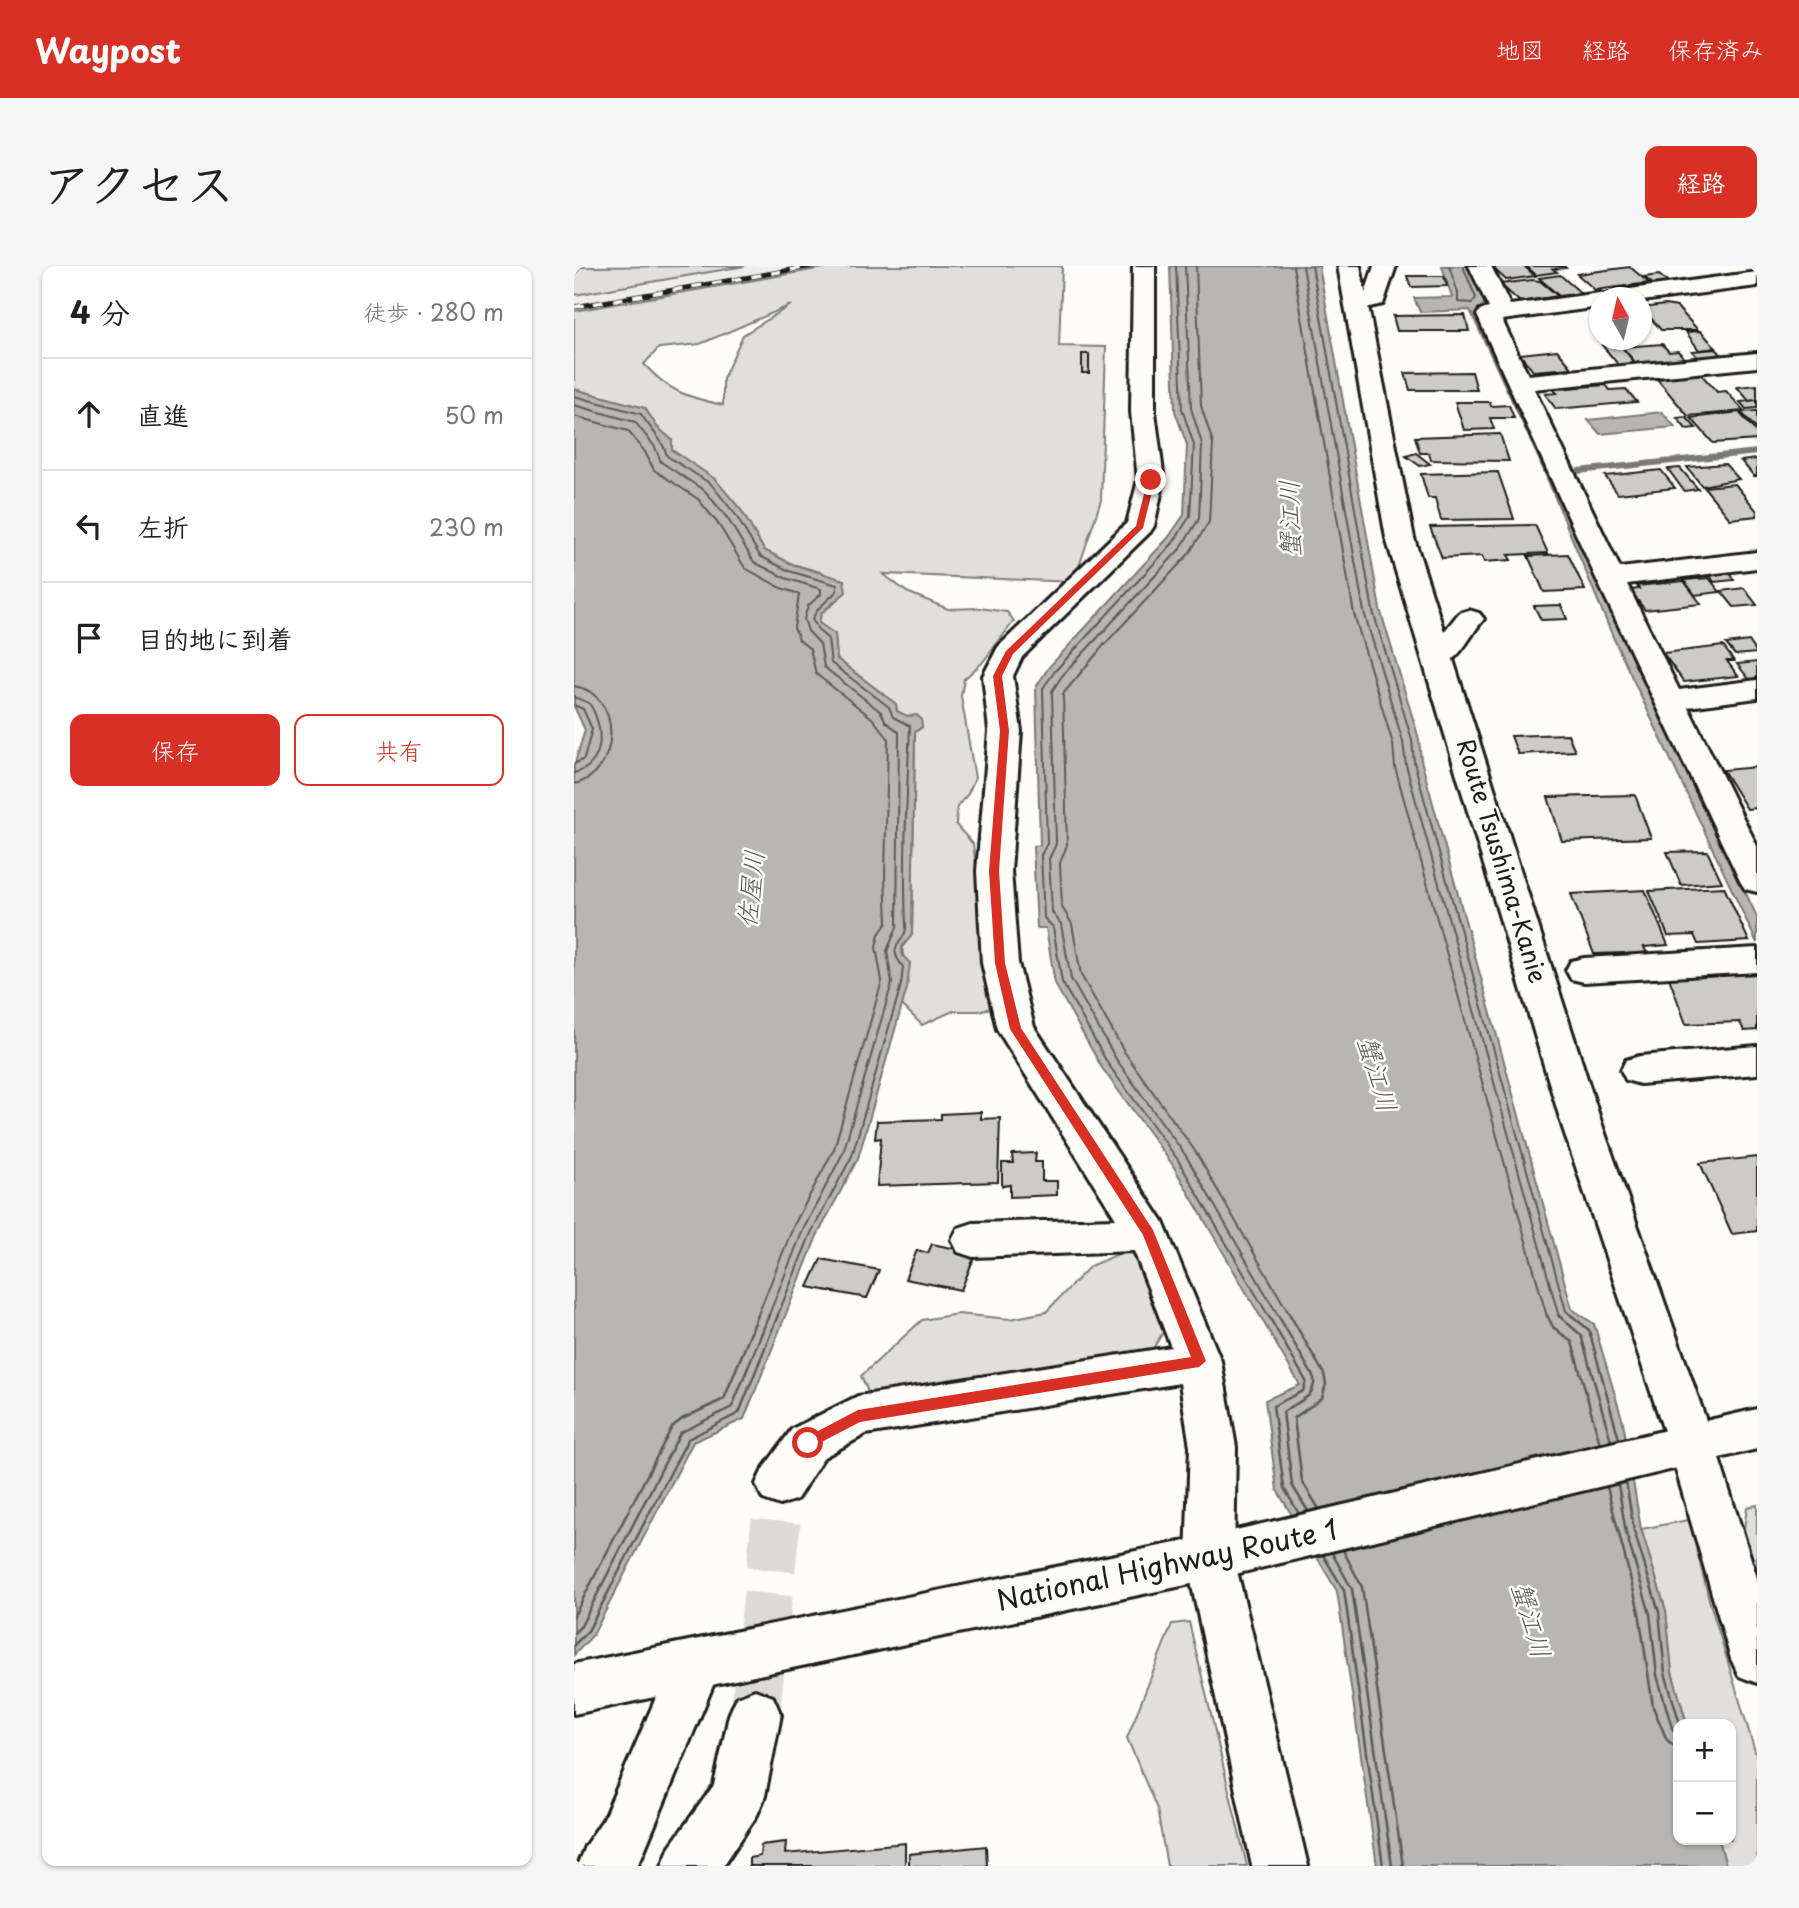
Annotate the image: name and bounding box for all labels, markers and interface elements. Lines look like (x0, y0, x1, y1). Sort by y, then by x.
text: Waypost (35, 24, 181, 74)
text: 地図 (1496, 31, 1544, 67)
text: 経路 (1582, 31, 1630, 67)
text: 保存済み (1668, 31, 1764, 67)
text: アクセス (42, 145, 235, 219)
button: 経路 (1645, 146, 1757, 218)
north arrow (1589, 287, 1652, 350)
text: 4 分 (70, 289, 130, 334)
text: 徒歩 · 280 m (363, 294, 504, 329)
icon: ahead (70, 395, 108, 433)
text: 直進 (137, 395, 189, 434)
text: 50 m (444, 397, 504, 432)
route end (1135, 464, 1166, 495)
water label: 蟹江川 (1268, 480, 1309, 558)
icon: left (70, 507, 108, 545)
text: 左折 (137, 507, 189, 546)
text: 230 m (429, 509, 504, 544)
icon: arrive (70, 619, 108, 657)
text: 目的地に到着 (137, 619, 293, 658)
button: 保存 (70, 714, 280, 786)
button: 共有 (294, 714, 504, 786)
street label: Route Tsushima-Kanie (1449, 734, 1557, 987)
water label: 佐屋川 (726, 848, 773, 930)
water label: 蟹江川 (1349, 1031, 1408, 1116)
route start (792, 1427, 823, 1458)
street label: National Highway Route 1 (992, 1506, 1341, 1621)
water label: 蟹江川 (1503, 1577, 1562, 1662)
map controls (1673, 1719, 1736, 1845)
button: + (1673, 1719, 1736, 1782)
button: − (1673, 1782, 1736, 1845)

